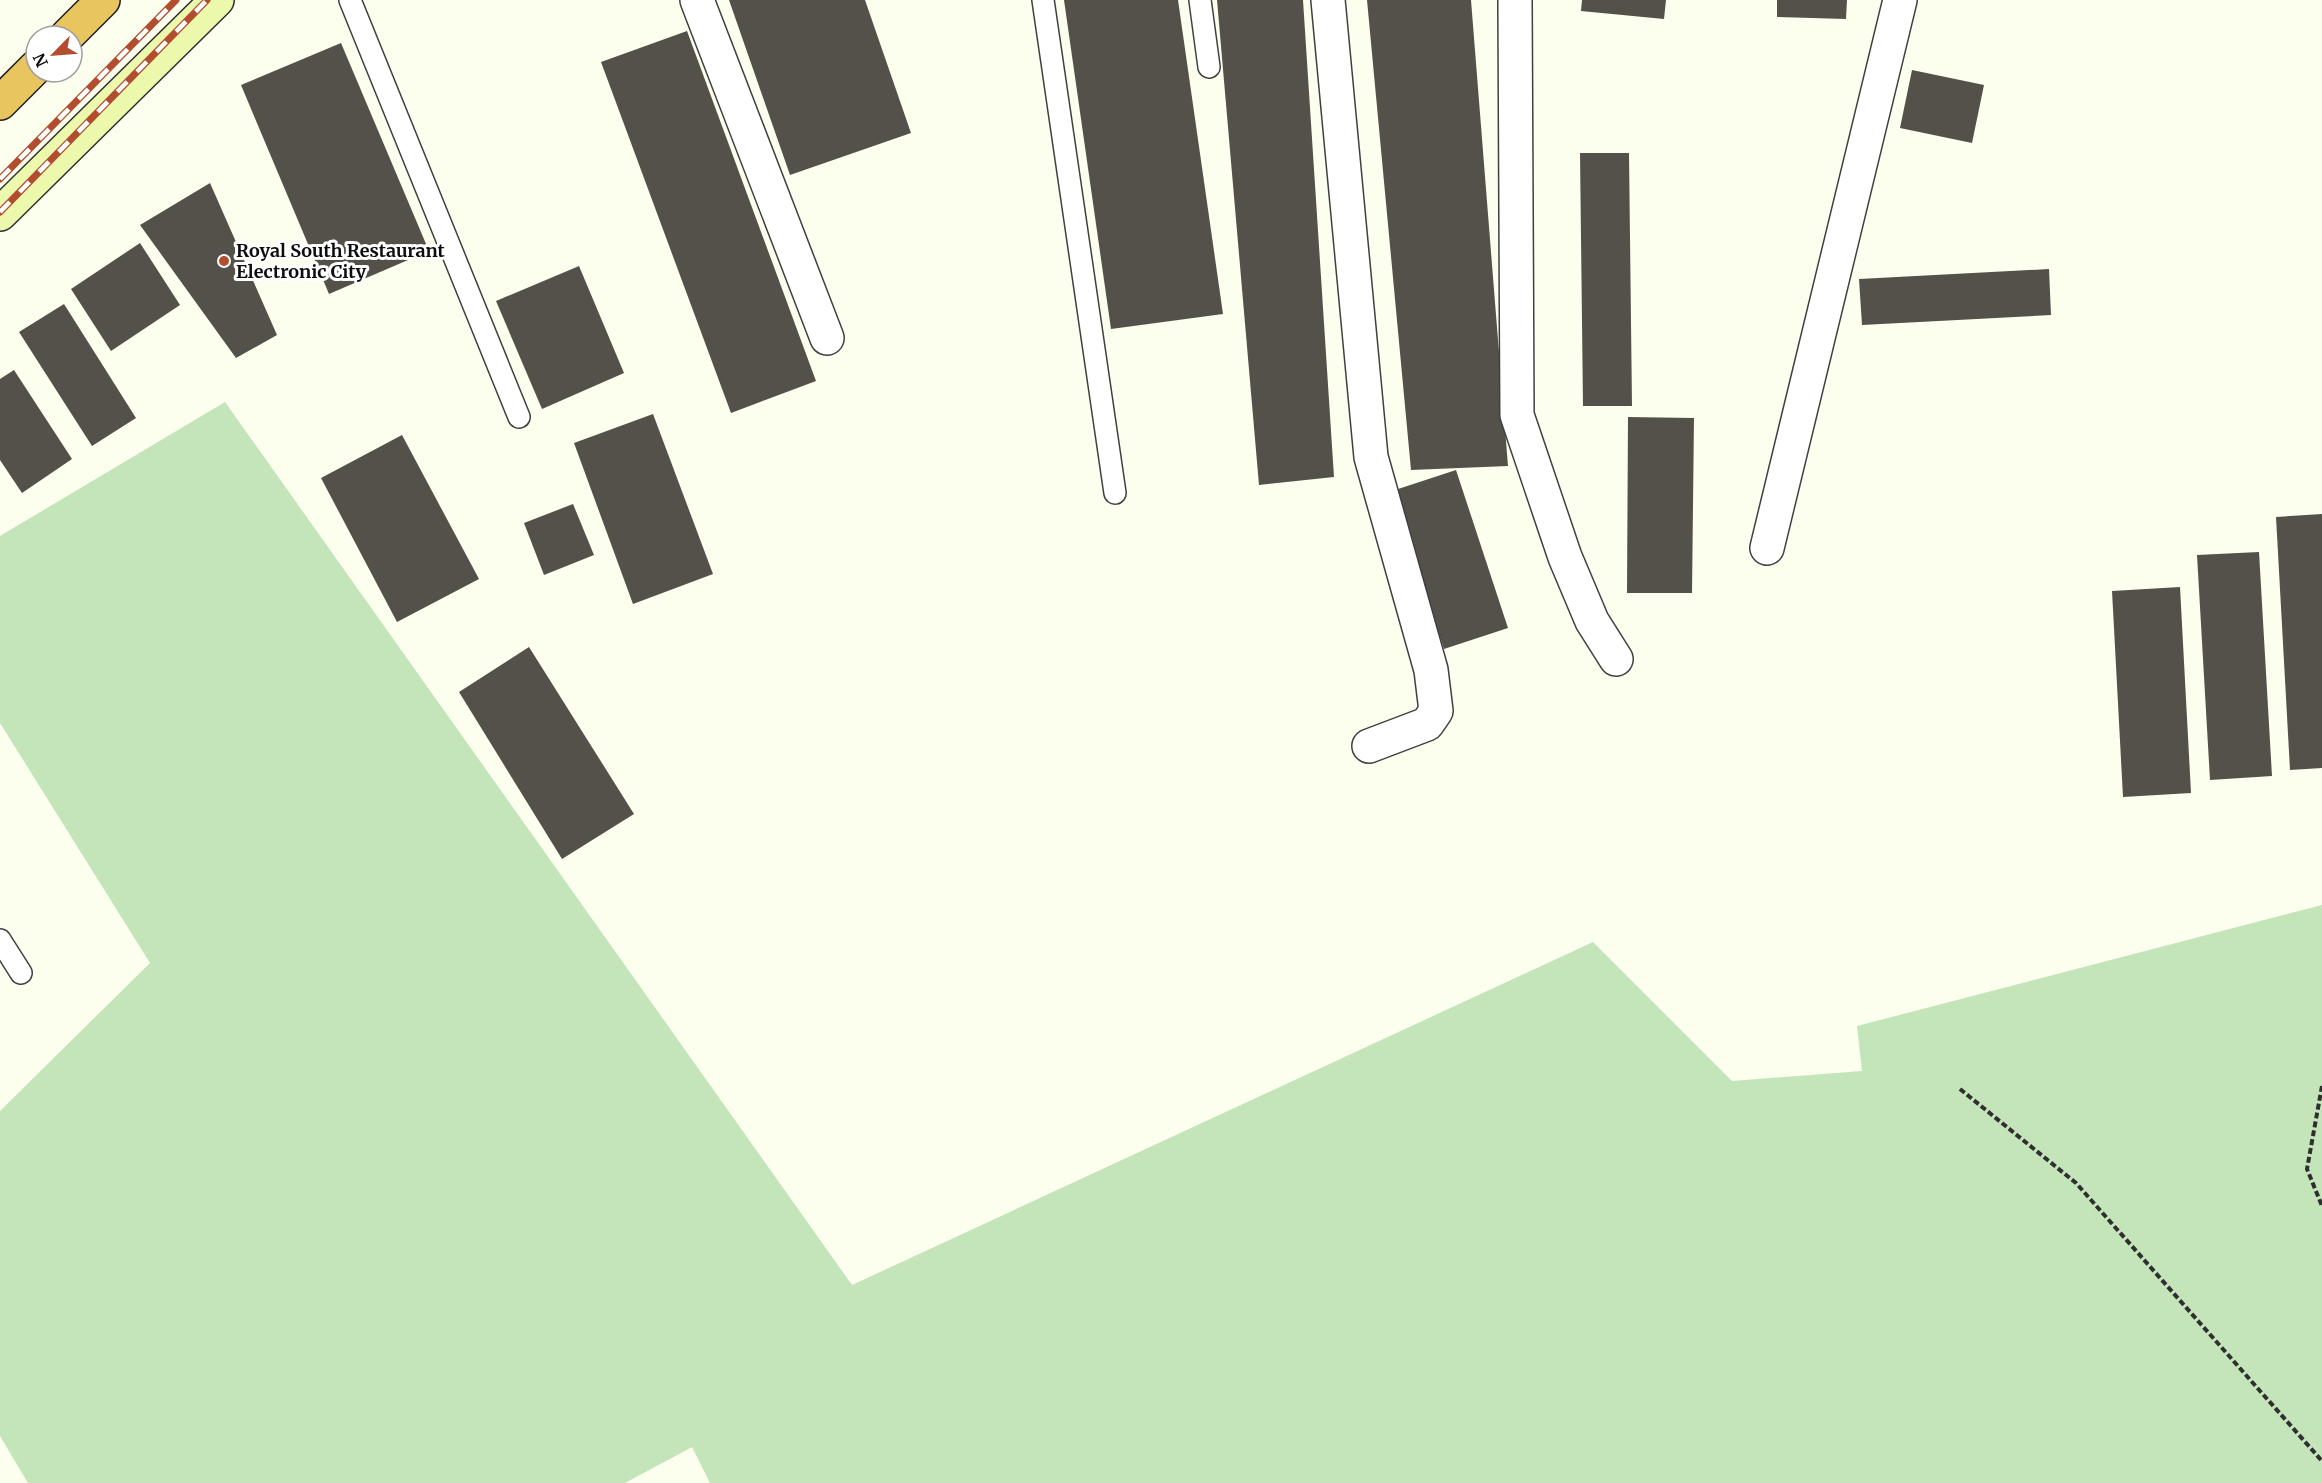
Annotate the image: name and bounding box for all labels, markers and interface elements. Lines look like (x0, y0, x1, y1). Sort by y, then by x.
north arrow (24, 24, 84, 84)
text: N (29, 50, 52, 70)
place label: Royal South Restaurant Electronic City (236, 239, 446, 283)
marker: Royal South Restaurant Electronic City (217, 254, 231, 268)

